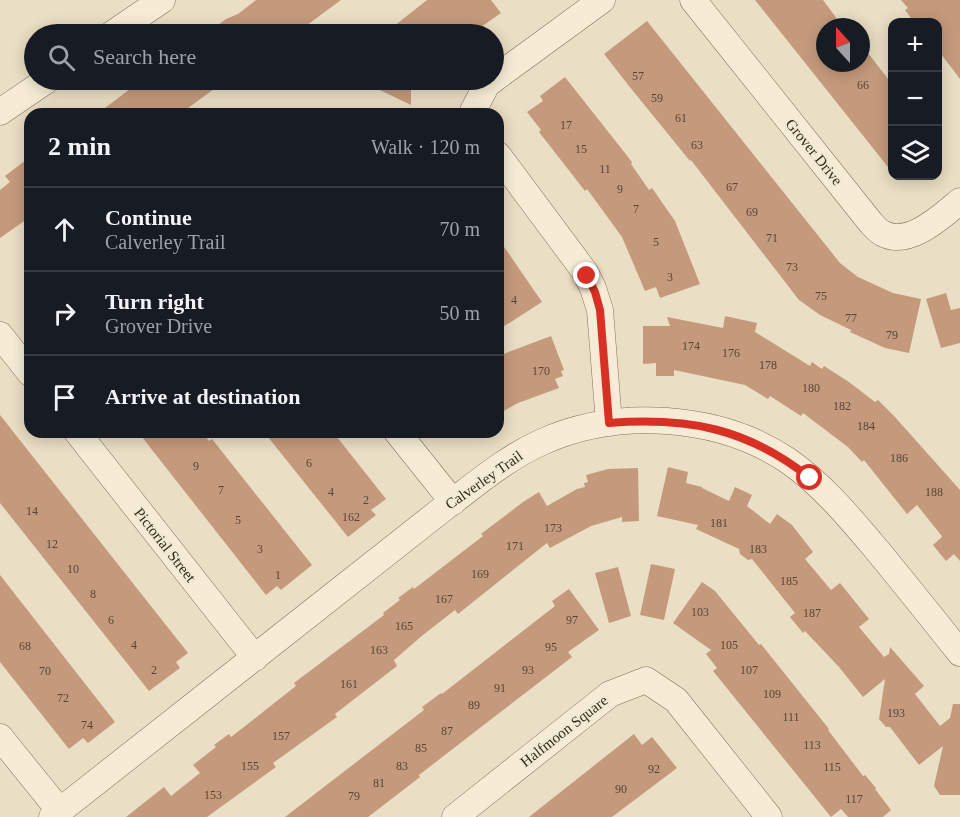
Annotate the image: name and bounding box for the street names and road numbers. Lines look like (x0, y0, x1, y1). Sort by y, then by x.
street label: Grover Drive (782, 116, 846, 189)
street label: Calverley Trail (442, 448, 526, 512)
street label: Pictorial Street (131, 505, 199, 586)
street label: Halfmoon Square (517, 692, 611, 770)

